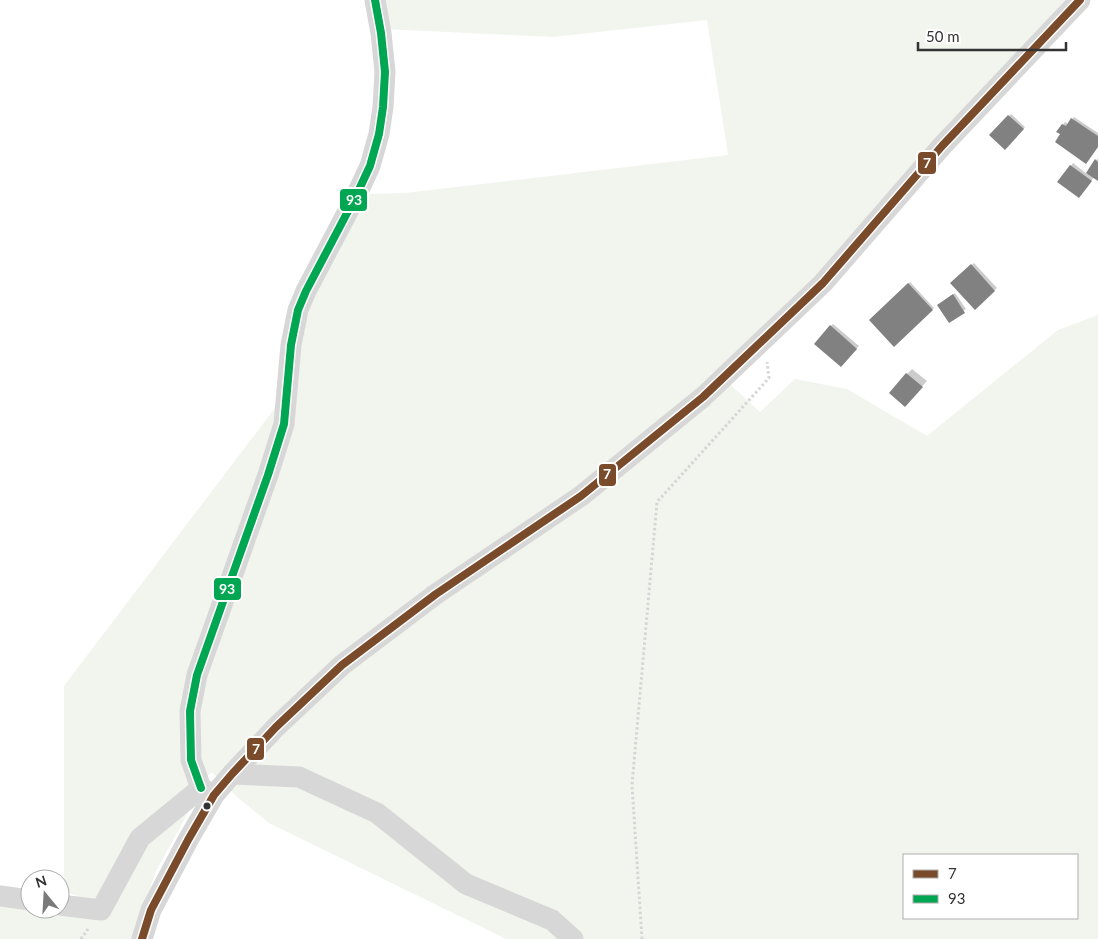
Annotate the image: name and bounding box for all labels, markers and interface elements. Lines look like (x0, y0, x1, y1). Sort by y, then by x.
scale bar (918, 20, 1066, 52)
text: 50 m (926, 27, 960, 45)
line badge: 7 (917, 151, 937, 175)
text: 7 (923, 154, 931, 171)
line badge: 93 (339, 188, 368, 212)
text: 93 (346, 191, 362, 208)
line badge: 7 (598, 463, 617, 487)
text: 7 (603, 465, 611, 482)
line badge: 93 (213, 577, 242, 601)
text: 93 (219, 580, 235, 597)
line badge: 7 (246, 737, 265, 761)
text: 7 (252, 740, 260, 757)
unlabelled marker (202, 801, 212, 811)
legend (903, 854, 1078, 919)
text: 7 (948, 864, 957, 882)
north arrow (20, 869, 70, 919)
text: N (33, 871, 49, 891)
text: 93 (948, 889, 965, 907)

